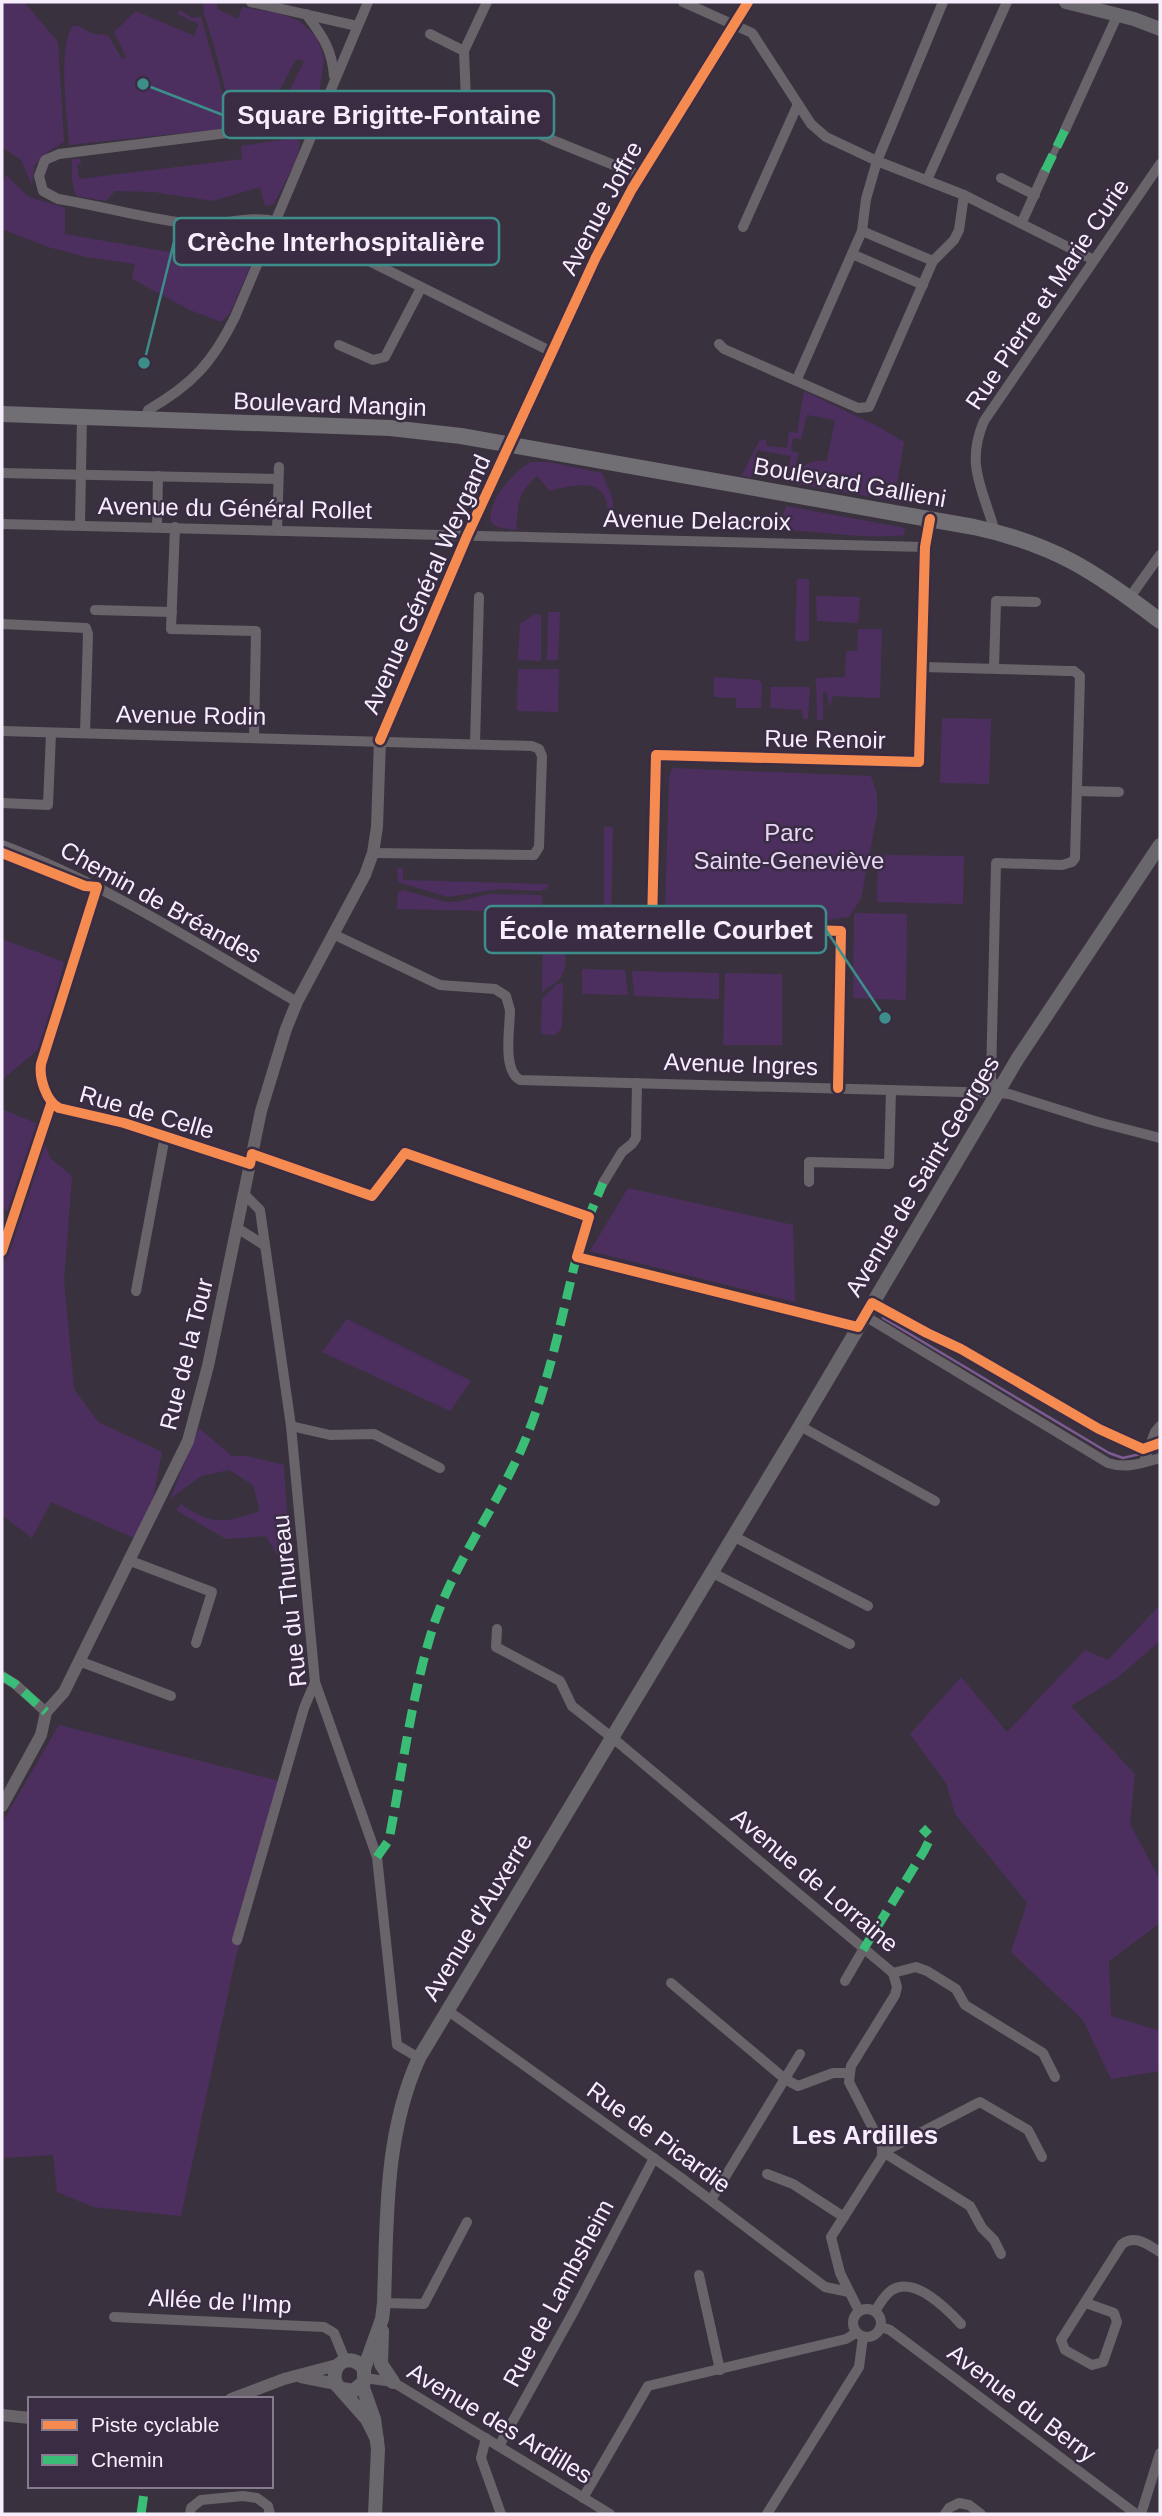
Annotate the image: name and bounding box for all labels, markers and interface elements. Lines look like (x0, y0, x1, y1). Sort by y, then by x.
callout: Square Brigitte-Fontaine (223, 91, 554, 138)
text: Square Brigitte-Fontaine (237, 100, 541, 130)
street label: Avenue Joffre (555, 137, 647, 279)
street label: Rue Pierre et Marie Curie (960, 174, 1134, 414)
callout: Crèche Interhospitalière (174, 218, 499, 265)
text: Crèche Interhospitalière (187, 227, 485, 257)
street label: Boulevard Mangin (233, 387, 427, 421)
street label: Avenue Général Weygand (357, 450, 495, 718)
street label: Boulevard Gallieni (752, 452, 948, 512)
street label: Avenue du Général Rollet (98, 492, 373, 524)
street label: Avenue Delacroix (603, 505, 791, 535)
street label: Avenue Rodin (116, 700, 266, 730)
street label: Rue Renoir (764, 724, 886, 754)
park label: Parc Sainte-Geneviève (694, 819, 884, 874)
street label: Chemin de Bréandes (56, 836, 266, 968)
callout: École maternelle Courbet (485, 906, 826, 953)
text: École maternelle Courbet (499, 915, 813, 945)
street label: Avenue Ingres (663, 1048, 819, 1080)
street label: Avenue de Saint-Georges (839, 1051, 1005, 1301)
street label: Rue de Celle (77, 1080, 217, 1144)
street label: Rue de la Tour (154, 1275, 218, 1433)
street label: Rue du Thureau (267, 1514, 311, 1688)
street label: Avenue de Lorraine (726, 1802, 904, 1958)
street label: Avenue d'Auxerre (417, 1829, 537, 2005)
street label: Rue de Picardie (582, 2076, 736, 2198)
district label: Les Ardilles (792, 2120, 938, 2150)
street label: Rue de Lambsheim (497, 2195, 619, 2391)
street label: Allée de l'Imp (148, 2284, 292, 2318)
street label: Avenue du Berry (943, 2339, 1101, 2467)
street label: Avenue des Ardilles (403, 2357, 597, 2489)
legend (28, 2397, 273, 2488)
text: Piste cyclable (91, 2413, 219, 2436)
text: Chemin (91, 2448, 163, 2471)

